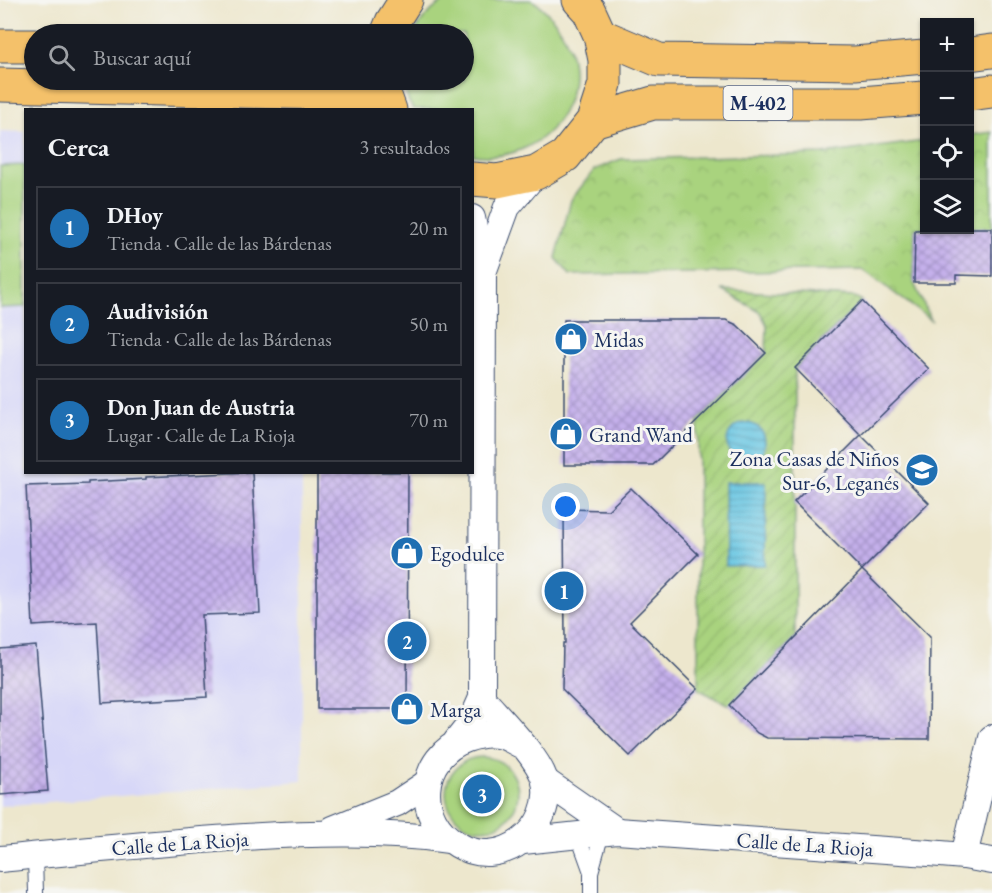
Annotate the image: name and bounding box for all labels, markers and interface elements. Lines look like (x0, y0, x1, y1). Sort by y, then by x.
map controls (920, 18, 974, 234)
button: + (920, 18, 974, 72)
search box (24, 24, 474, 90)
icon: search (45, 41, 78, 74)
text: Buscar aquí (93, 43, 191, 72)
button: − (920, 72, 974, 126)
road number: M-402 (724, 86, 792, 120)
button: locate (920, 126, 974, 180)
text: Cerca (48, 130, 109, 164)
text: 3 resultados (359, 134, 450, 160)
button: layers (920, 180, 974, 234)
text: DHoy (107, 201, 163, 230)
text: 1 (64, 215, 75, 241)
text: 20 m (409, 215, 448, 241)
text: Tienda · Calle de las Bárdenas (107, 230, 332, 256)
text: Audivisión (107, 297, 208, 326)
text: 2 (64, 311, 75, 337)
text: 50 m (409, 311, 448, 337)
shop icon: Midas (553, 321, 589, 357)
text: Tienda · Calle de las Bárdenas (107, 326, 332, 352)
place label: Midas (594, 326, 644, 353)
text: Don Juan de Austria (107, 393, 295, 422)
text: 3 (64, 407, 75, 433)
text: 70 m (409, 407, 448, 433)
shop icon: Grand Wand (548, 416, 584, 452)
place label: Grand Wand (589, 421, 693, 448)
text: Lugar · Calle de La Rioja (107, 422, 295, 448)
place label: Zona Casas de Niños Sur-6, Leganés (730, 445, 899, 496)
school or university icon: Zona Casas de Niños Sur-6, Leganés (904, 452, 940, 488)
your location (551, 492, 580, 521)
shop icon: Egodulce (389, 535, 425, 571)
place label: Egodulce (430, 540, 504, 567)
pin: 1 (544, 568, 584, 614)
pin: 2 (388, 618, 426, 664)
shop icon: Marga (389, 691, 425, 727)
place label: Marga (430, 696, 482, 723)
pin: 3 (462, 772, 502, 816)
street label: Calle de La Rioja (111, 825, 250, 861)
street label: Calle de La Rioja (736, 826, 875, 862)

